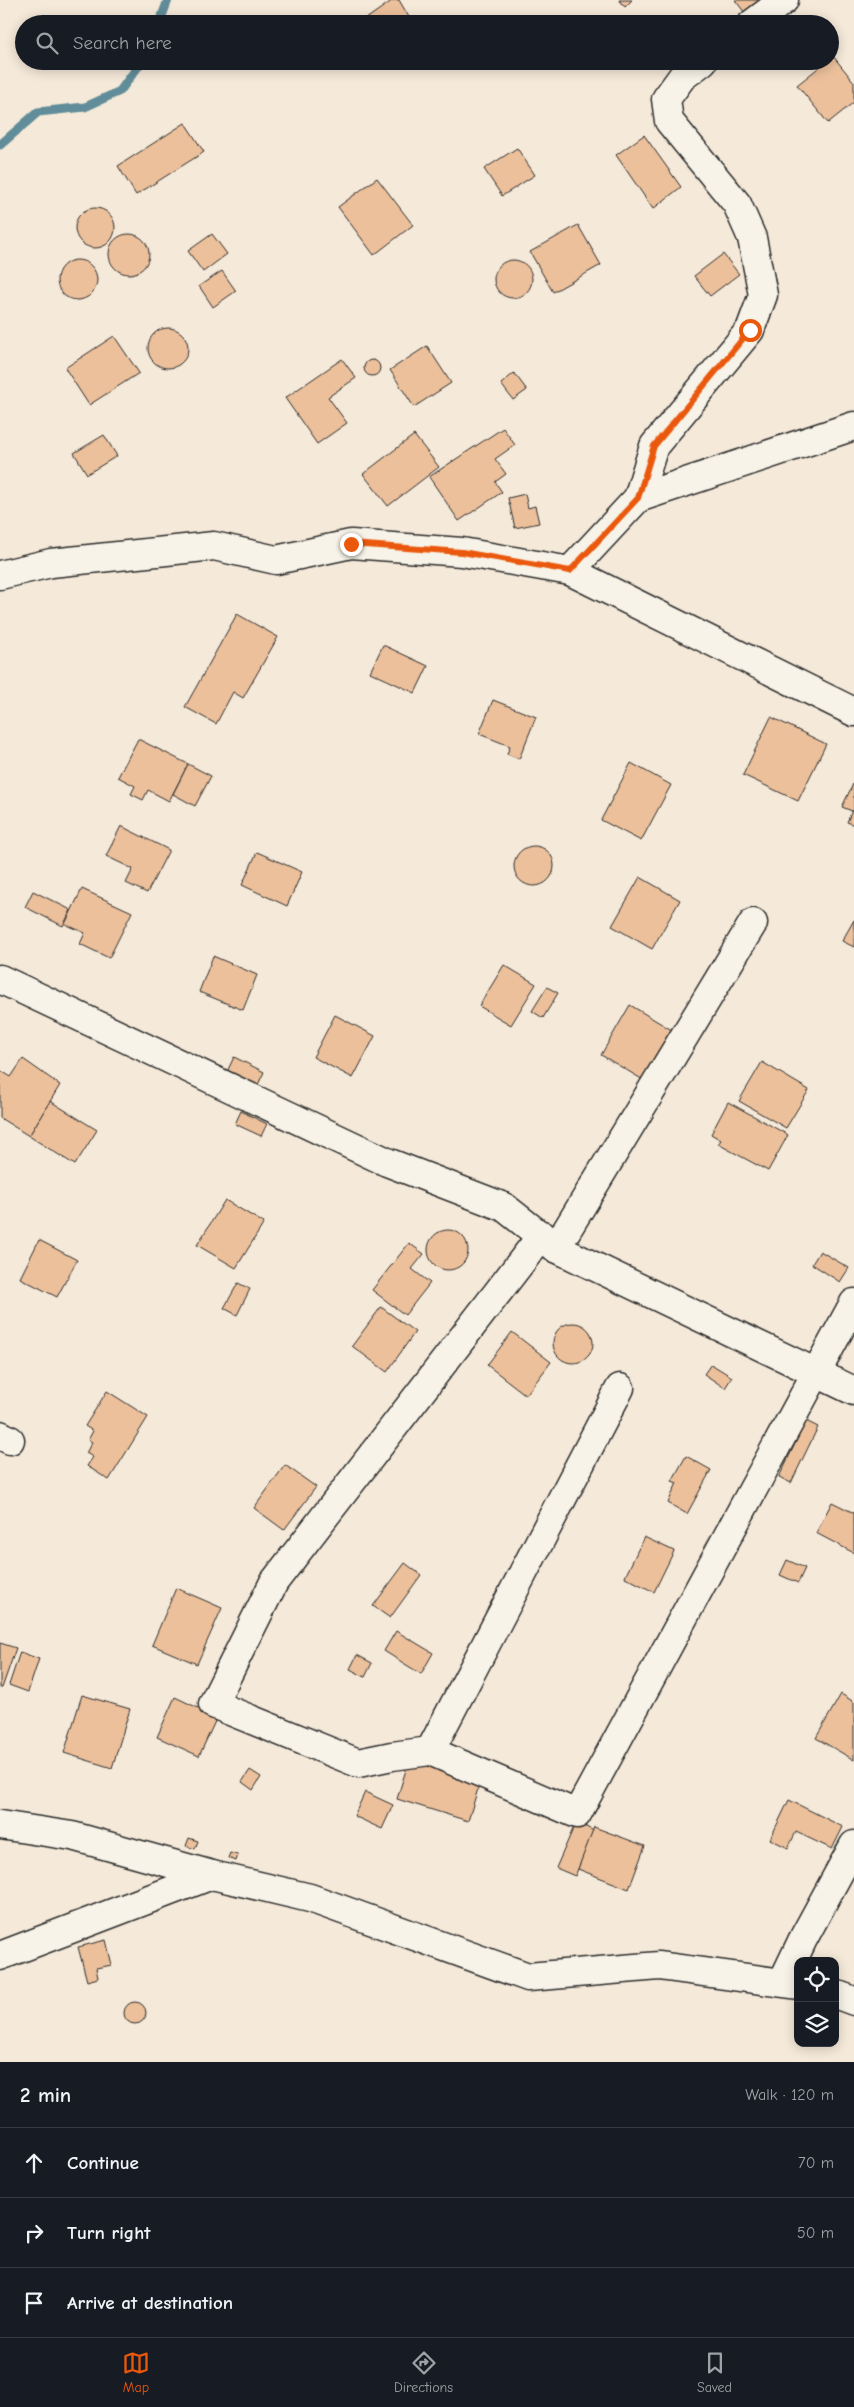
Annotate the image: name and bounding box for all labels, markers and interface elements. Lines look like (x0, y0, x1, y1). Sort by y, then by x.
search box (15, 15, 839, 70)
icon: search (33, 29, 61, 57)
text: Search here (73, 32, 172, 54)
route start (739, 319, 762, 342)
route end (340, 533, 363, 556)
map controls (794, 1957, 839, 2047)
button: locate (794, 1957, 839, 2002)
button: layers (794, 2002, 839, 2047)
text: 2 min (20, 2083, 71, 2107)
text: Walk · 120 m (745, 2086, 834, 2104)
icon: ahead (20, 2149, 48, 2177)
text: Continue (67, 2152, 139, 2174)
text: 70 m (798, 2154, 834, 2172)
icon: right (20, 2219, 48, 2247)
text: Turn right (67, 2222, 151, 2244)
text: 50 m (797, 2224, 834, 2242)
icon: arrive (20, 2289, 48, 2317)
text: Arrive at destination (67, 2292, 233, 2314)
tab: Map (122, 2349, 150, 2396)
tab: Directions (394, 2349, 453, 2396)
tab: Saved (697, 2349, 732, 2396)

